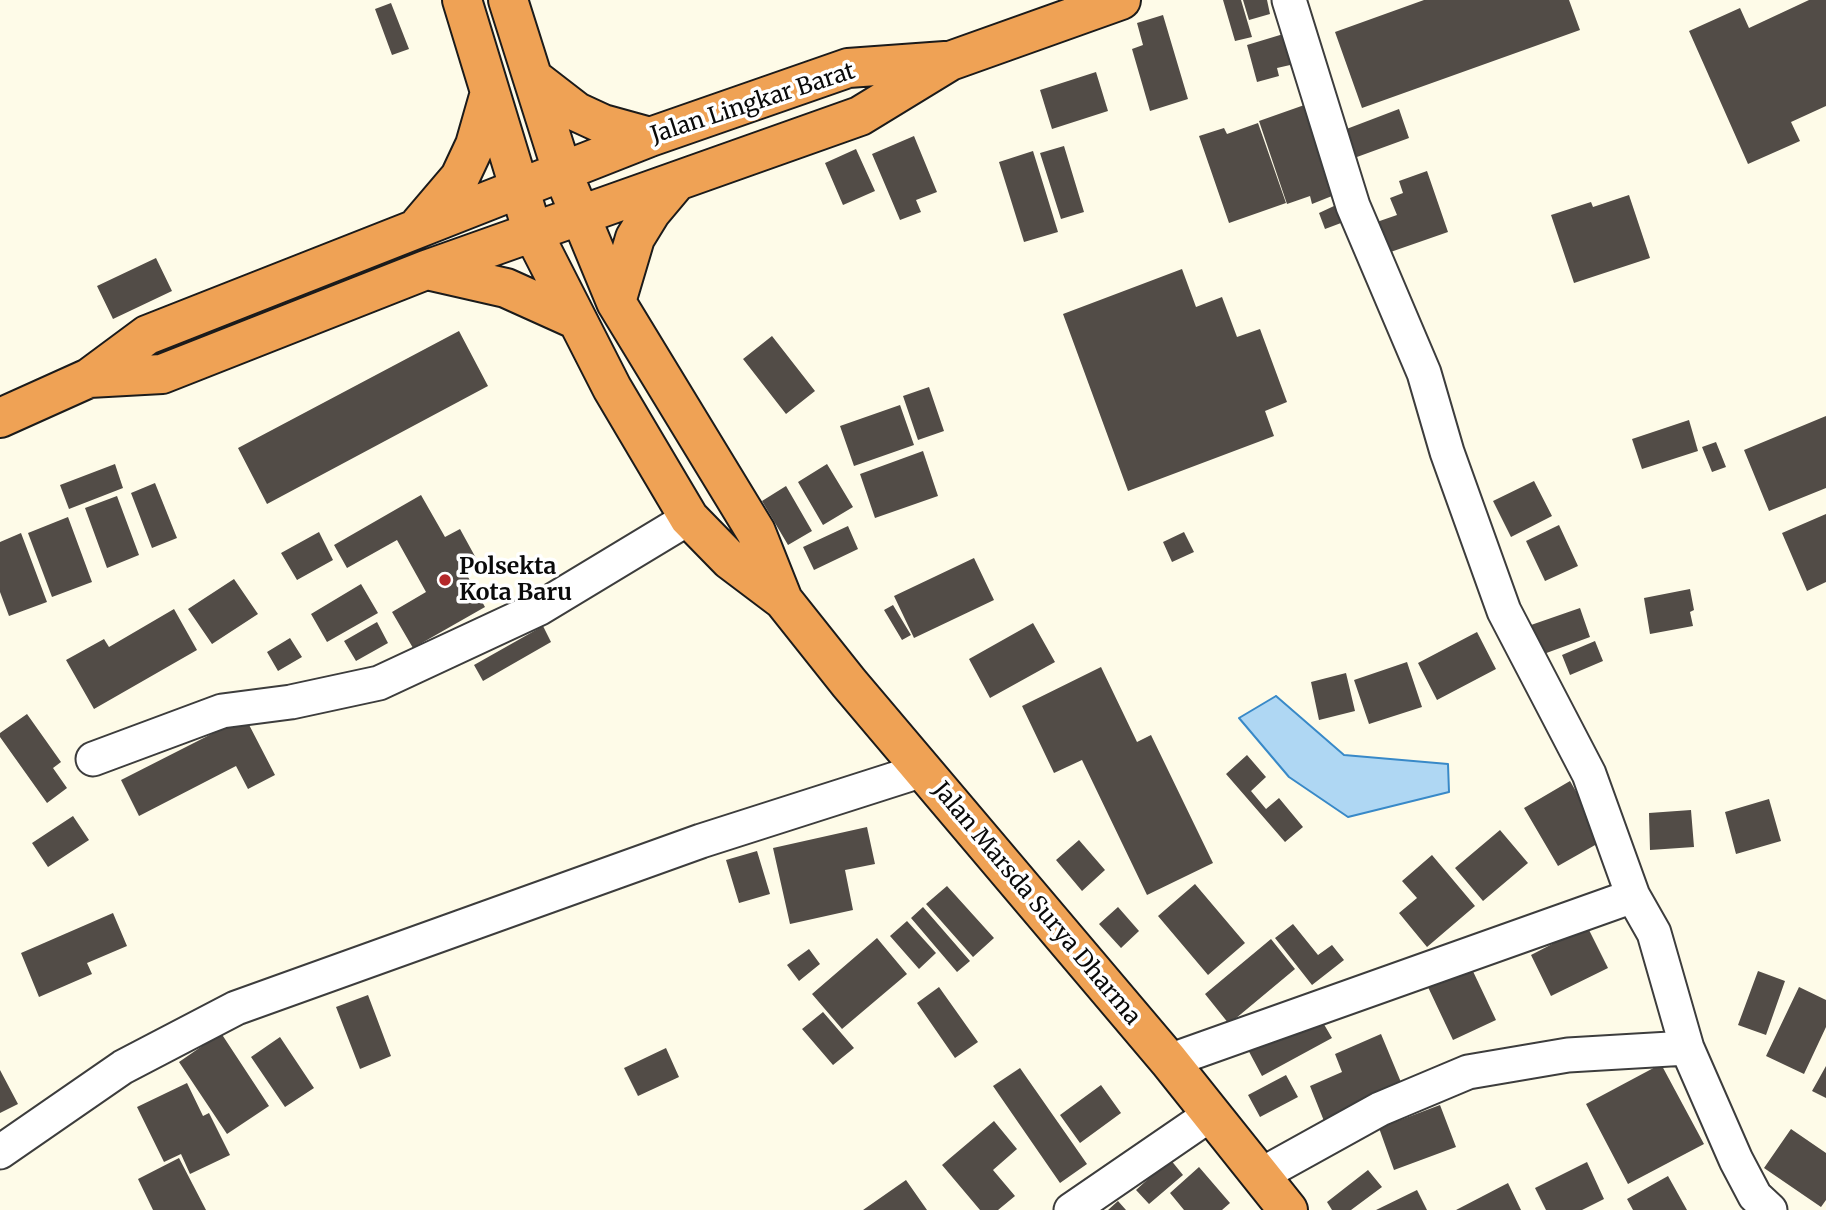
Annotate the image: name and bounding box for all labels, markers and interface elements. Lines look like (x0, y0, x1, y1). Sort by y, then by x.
street label: Jalan Lingkar Barat (647, 58, 859, 150)
place label: Polsekta Kota Baru (459, 553, 572, 607)
marker: Polsekta Kota Baru (437, 572, 453, 588)
street label: Jalan Marsda Surya Dharma (926, 777, 1146, 1031)

